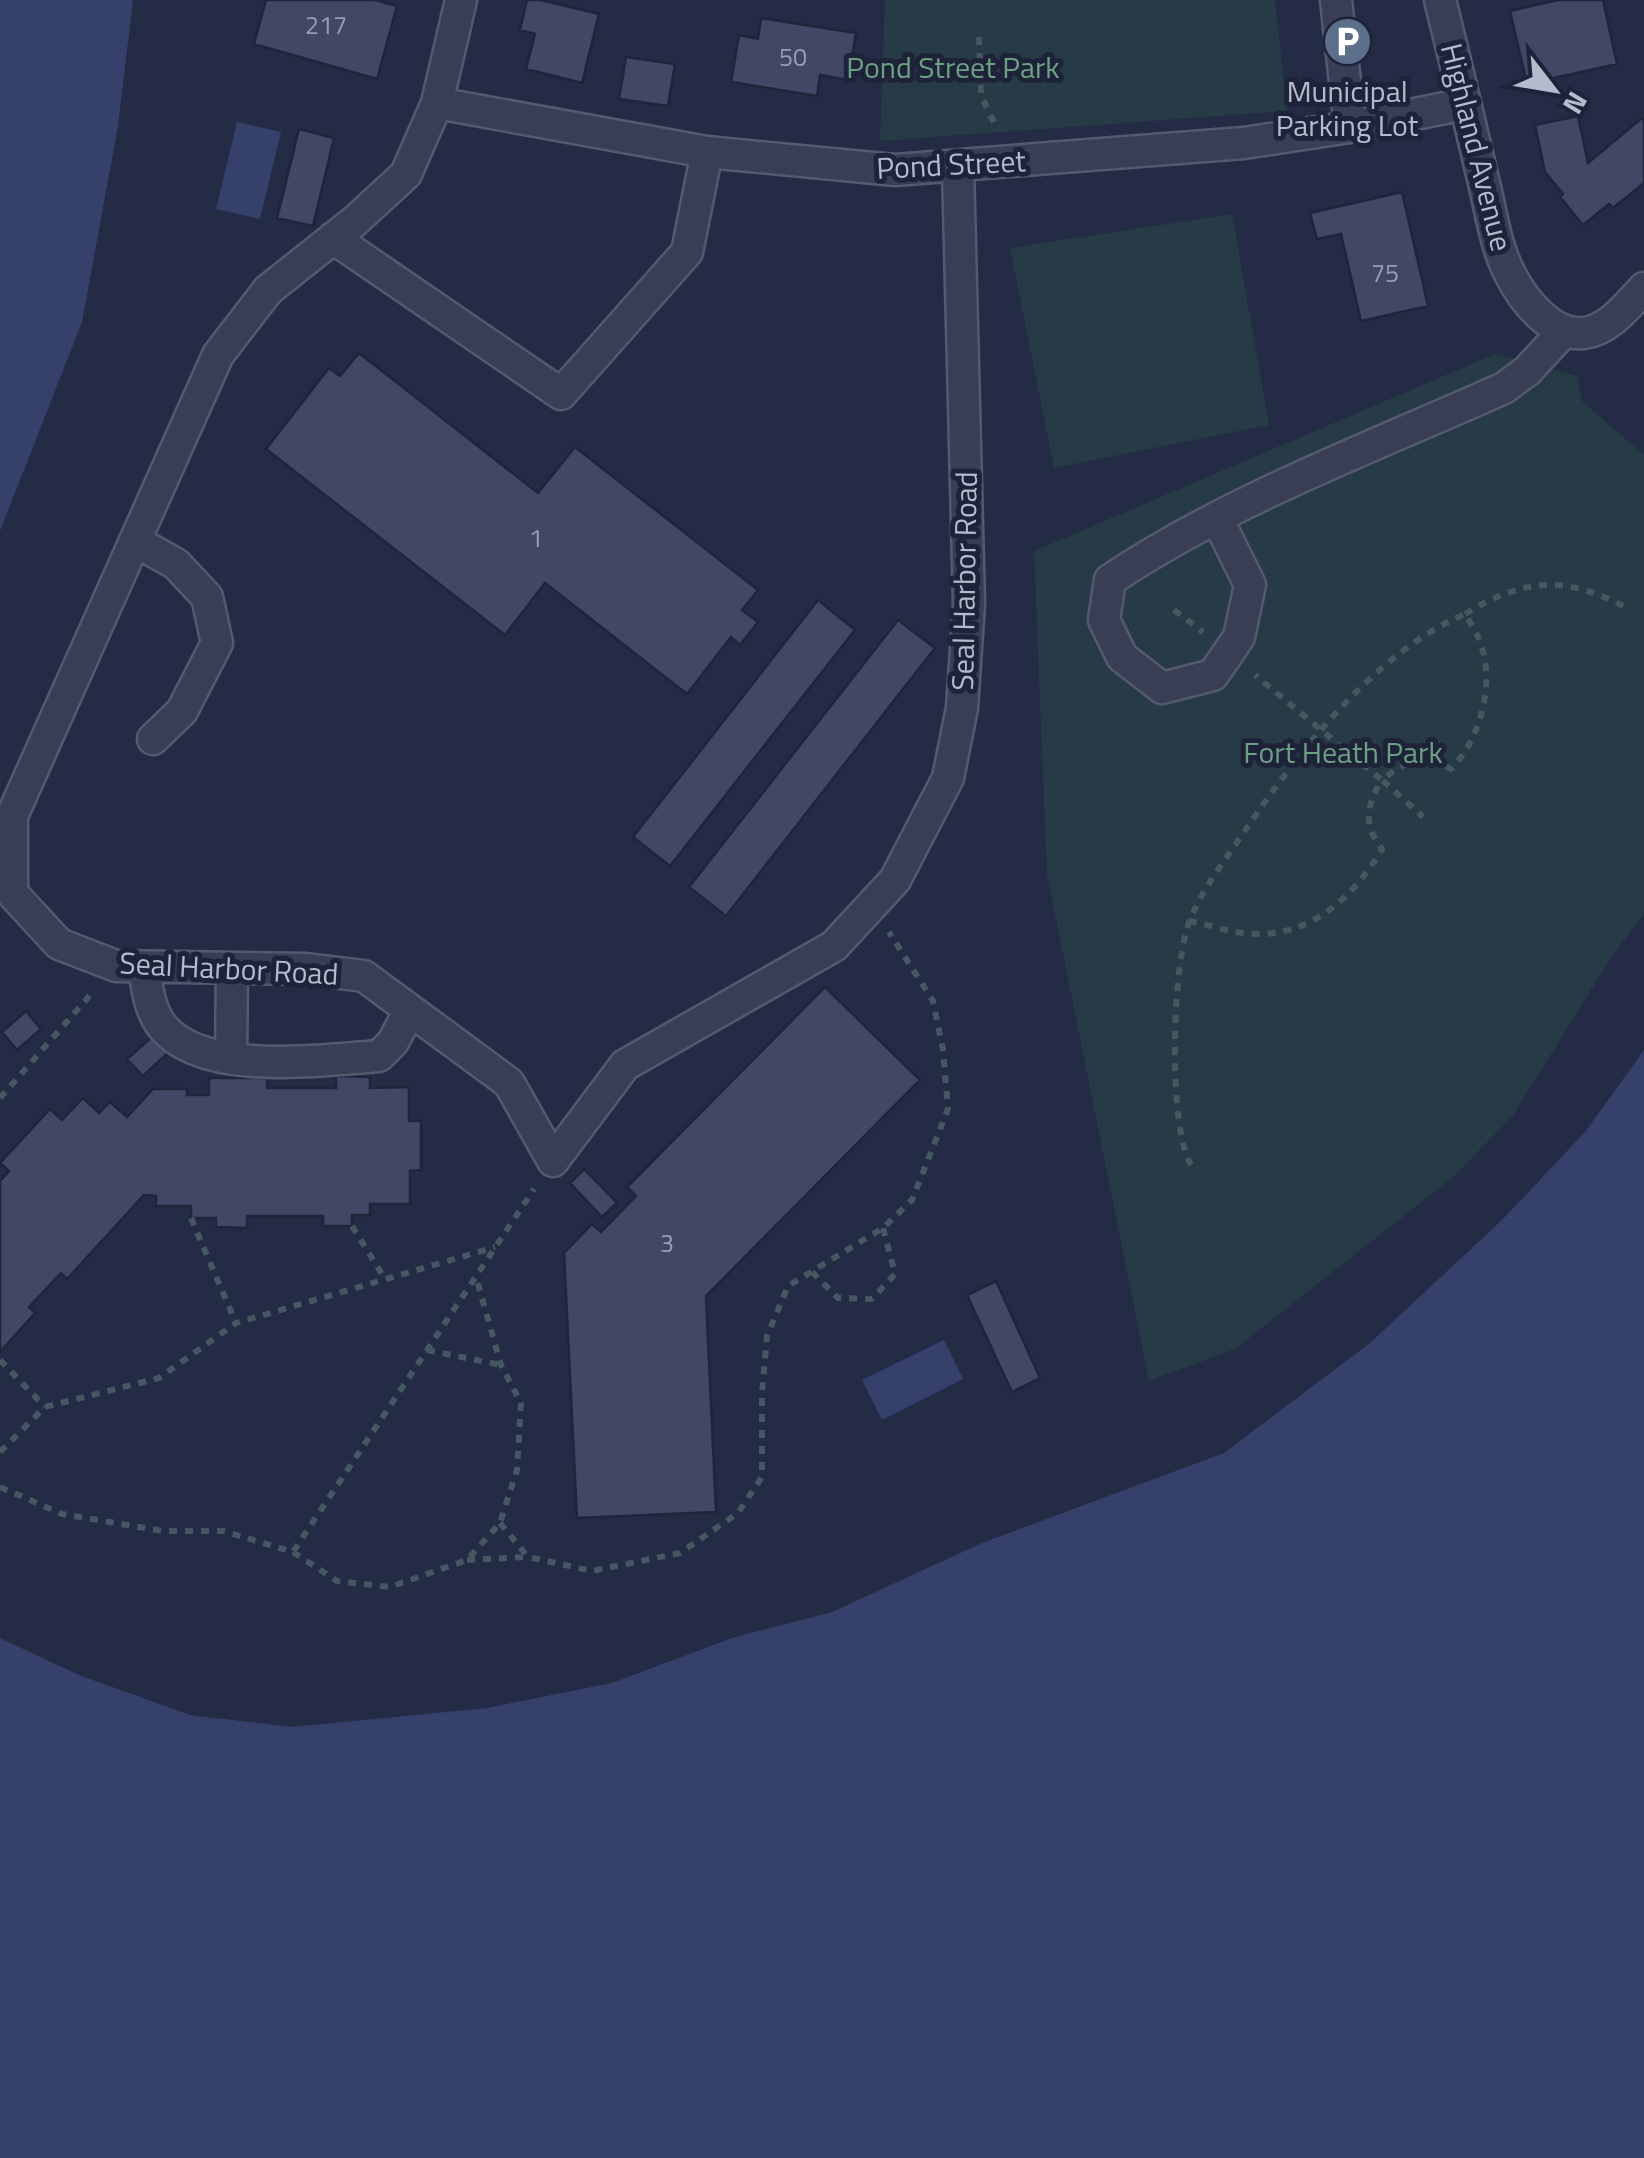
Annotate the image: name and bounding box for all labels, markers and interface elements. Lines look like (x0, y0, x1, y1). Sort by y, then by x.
house number: 217 (305, 6, 347, 44)
parking icon: Municipal Parking Lot (1321, 16, 1373, 68)
house number: 50 (779, 38, 807, 76)
street label: Highland Avenue (1429, 38, 1525, 256)
north arrow (1504, 40, 1604, 140)
park label: Pond Street Park (846, 44, 1060, 90)
place label: Municipal Parking Lot (1276, 68, 1419, 148)
text: N (1552, 84, 1599, 123)
street label: Pond Street (875, 137, 1027, 191)
house number: 75 (1371, 254, 1399, 292)
street label: Seal Harbor Road (939, 471, 989, 691)
house number: 1 (529, 519, 543, 557)
park label: Fort Heath Park (1243, 729, 1443, 775)
street label: Seal Harbor Road (118, 939, 340, 997)
house number: 3 (660, 1224, 674, 1262)

